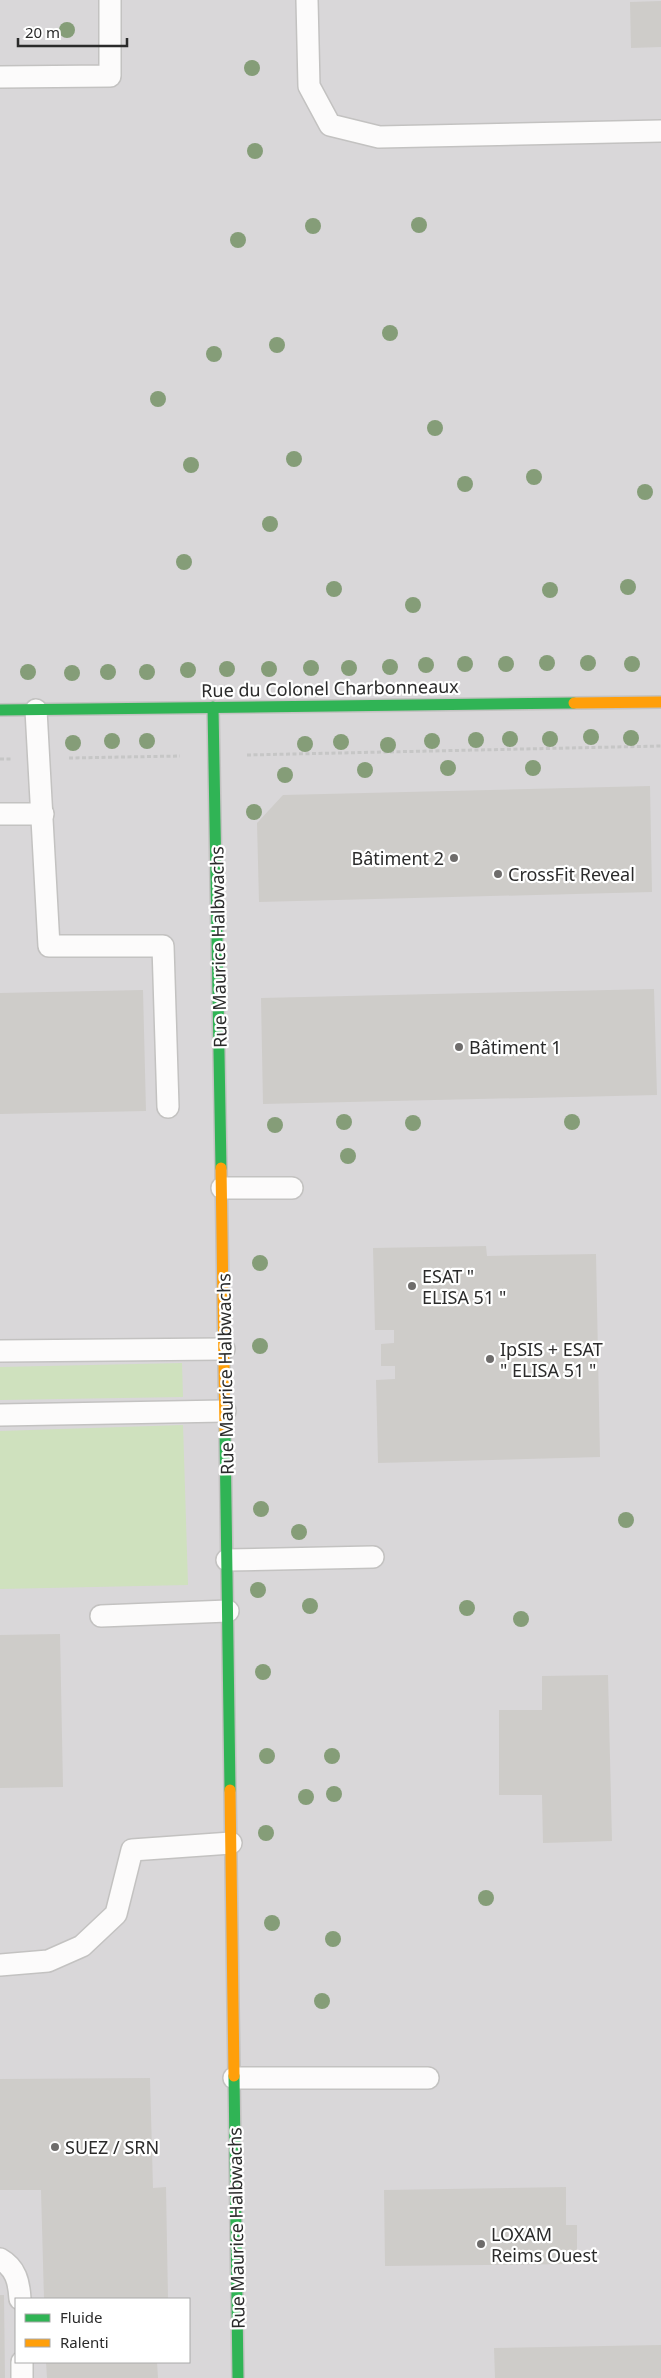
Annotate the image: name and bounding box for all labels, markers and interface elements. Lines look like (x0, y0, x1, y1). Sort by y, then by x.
scale bar (18, 15, 126, 47)
text: 20 m (25, 22, 60, 42)
street label: Rue du Colonel Charbonneaux (201, 674, 459, 702)
street label: Rue Maurice Halbwachs (204, 846, 232, 1048)
place label: Bâtiment 2 (351, 846, 444, 870)
marker: Bâtiment 2 (448, 852, 460, 864)
place label: CrossFit Reveal (508, 862, 635, 886)
marker: CrossFit Reveal (492, 868, 504, 880)
place label: Bâtiment 1 (469, 1035, 562, 1059)
marker: Bâtiment 1 (453, 1041, 465, 1053)
place label: ESAT " ELISA 51 " (422, 1264, 506, 1309)
street label: Rue Maurice Halbwachs (211, 1273, 239, 1475)
marker: ESAT " ELISA 51 " (406, 1280, 418, 1292)
place label: IpSIS + ESAT " ELISA 51 " (500, 1337, 603, 1382)
marker: IpSIS + ESAT " ELISA 51 " (484, 1353, 496, 1365)
street label: Rue Maurice Halbwachs (222, 2127, 250, 2329)
place label: SUEZ / SRN (65, 2135, 159, 2159)
marker: SUEZ / SRN (49, 2141, 61, 2153)
place label: LOXAM Reims Ouest (491, 2222, 598, 2267)
marker: LOXAM Reims Ouest (475, 2238, 487, 2250)
legend (15, 2298, 190, 2363)
text: Fluide (60, 2307, 102, 2327)
text: Ralenti (60, 2332, 109, 2352)

